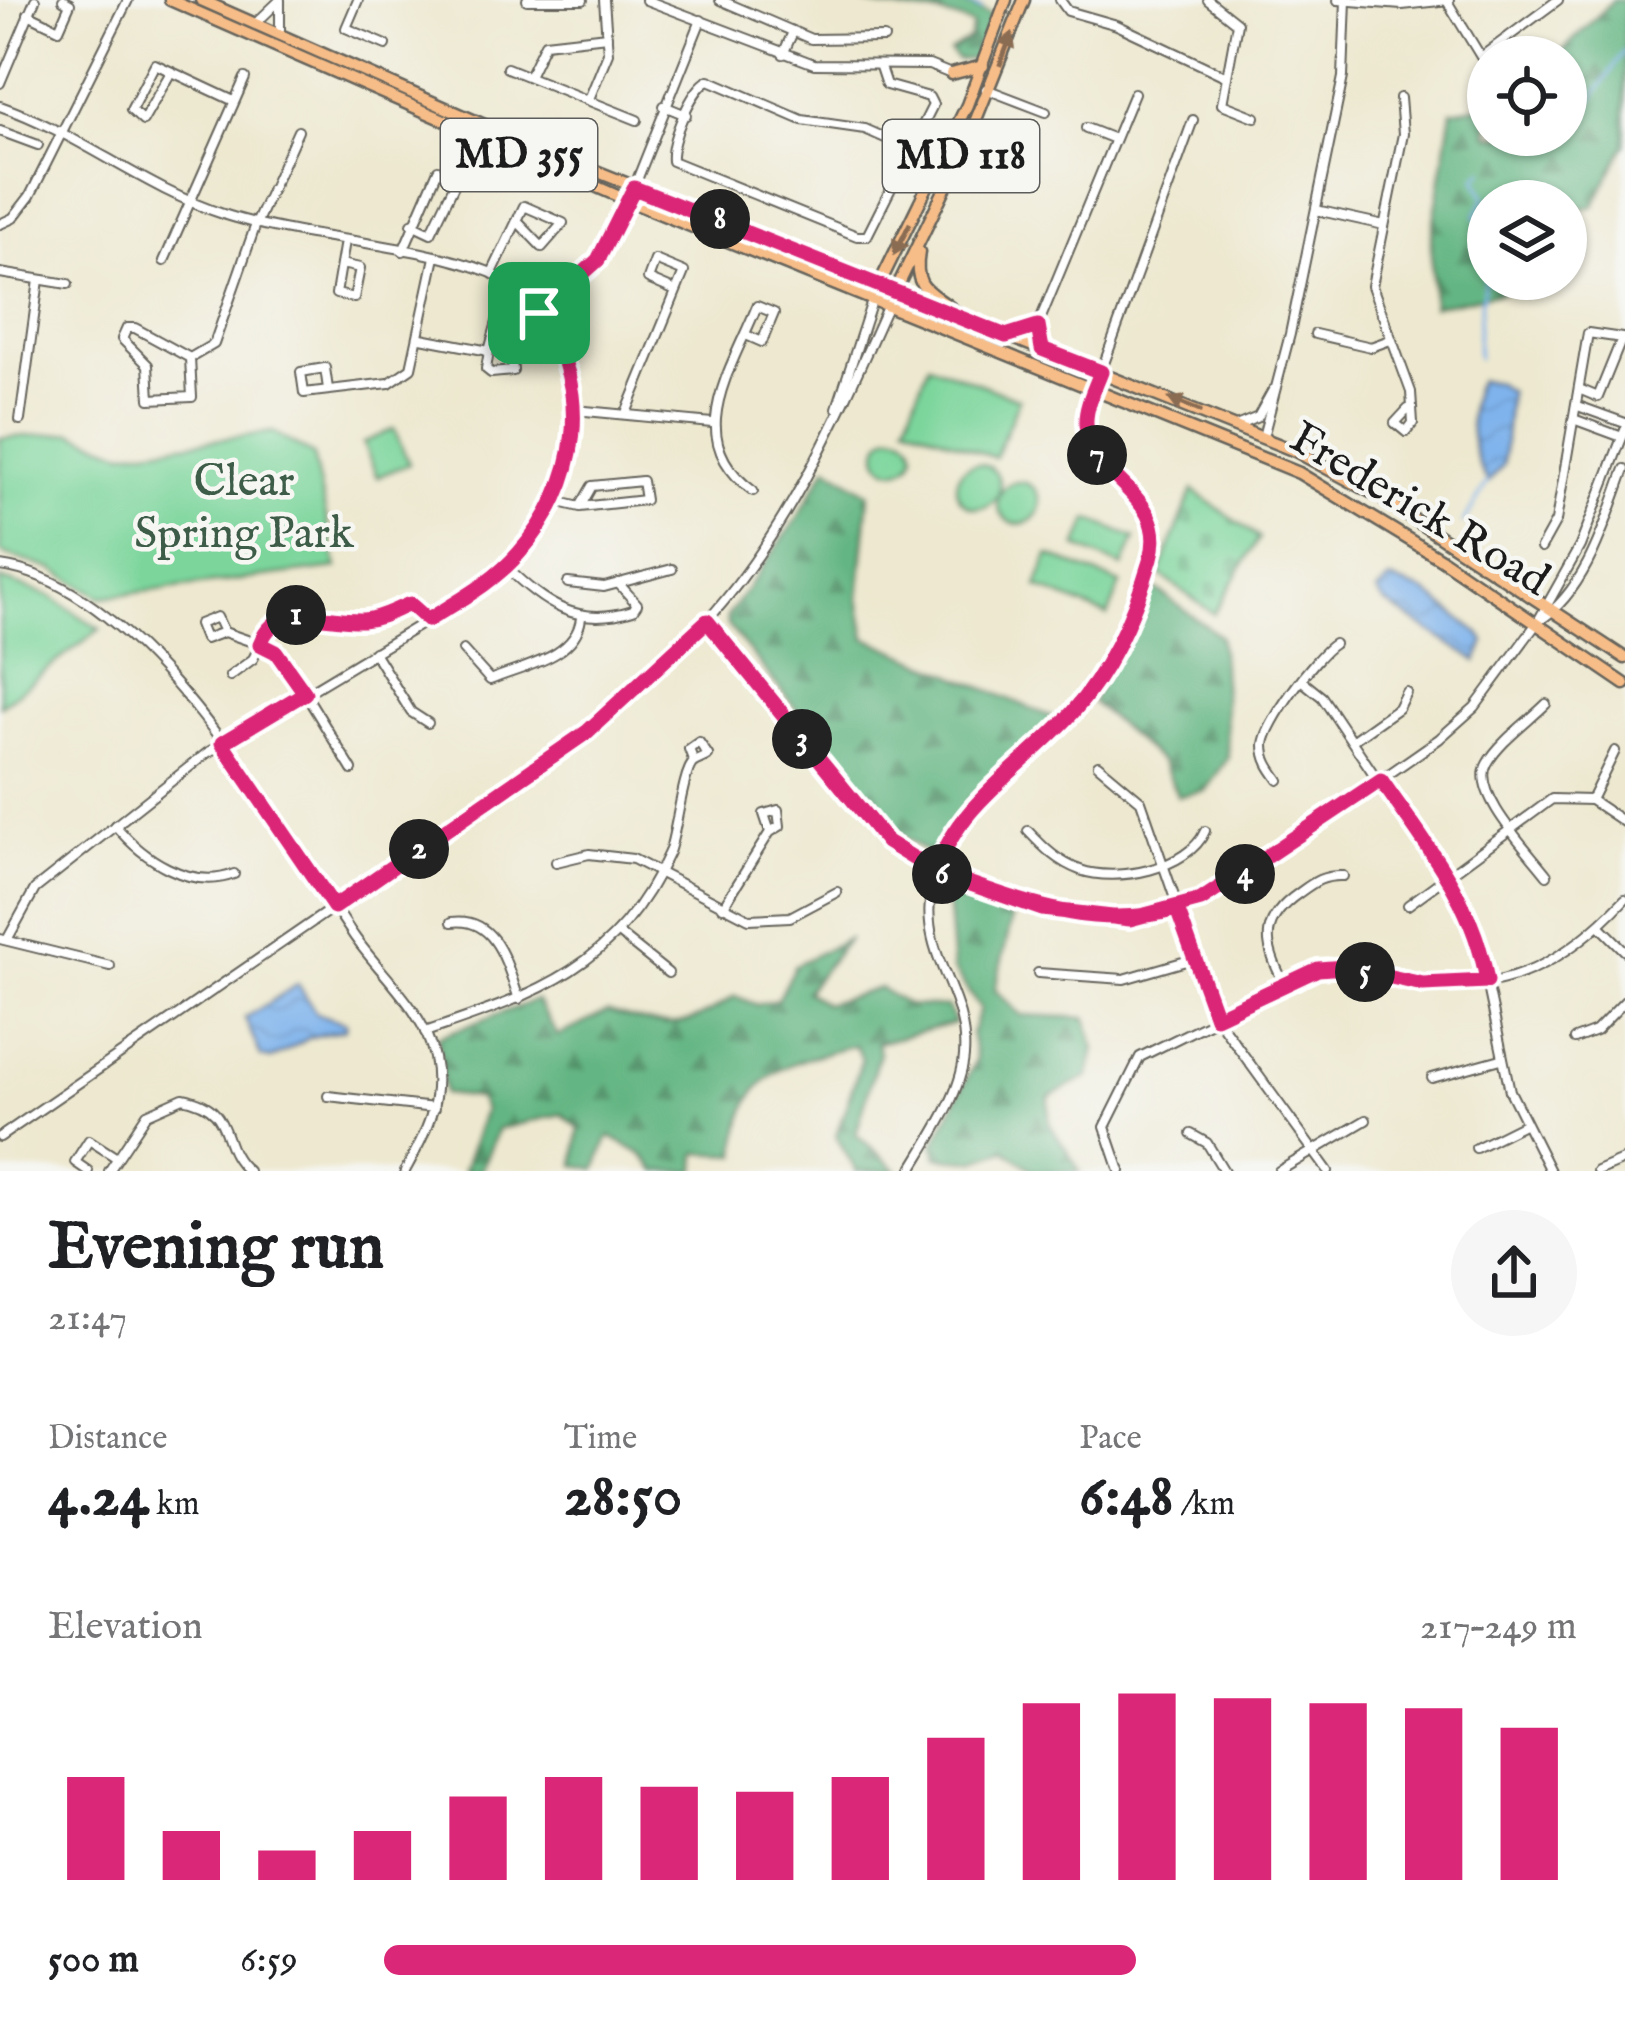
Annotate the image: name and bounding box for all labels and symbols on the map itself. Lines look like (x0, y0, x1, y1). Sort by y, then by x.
one-way arrow (998, 30, 1017, 66)
road number: MD 355 (441, 119, 597, 191)
road number: MD 118 (883, 120, 1039, 192)
pin: 8 (690, 189, 750, 249)
one-way arrow (893, 221, 913, 256)
pin (488, 262, 590, 364)
one-way arrow (1166, 395, 1202, 414)
street label: Frederick Road (1279, 410, 1560, 610)
pin: 7 (1067, 425, 1127, 485)
park label: Clear Spring Park (134, 454, 355, 563)
pin: 1 (266, 585, 326, 645)
pin: 3 (772, 709, 832, 769)
pin: 2 (389, 819, 449, 879)
pin: 6 (912, 844, 972, 904)
pin: 4 (1215, 844, 1275, 904)
pin: 5 (1335, 942, 1395, 1002)

